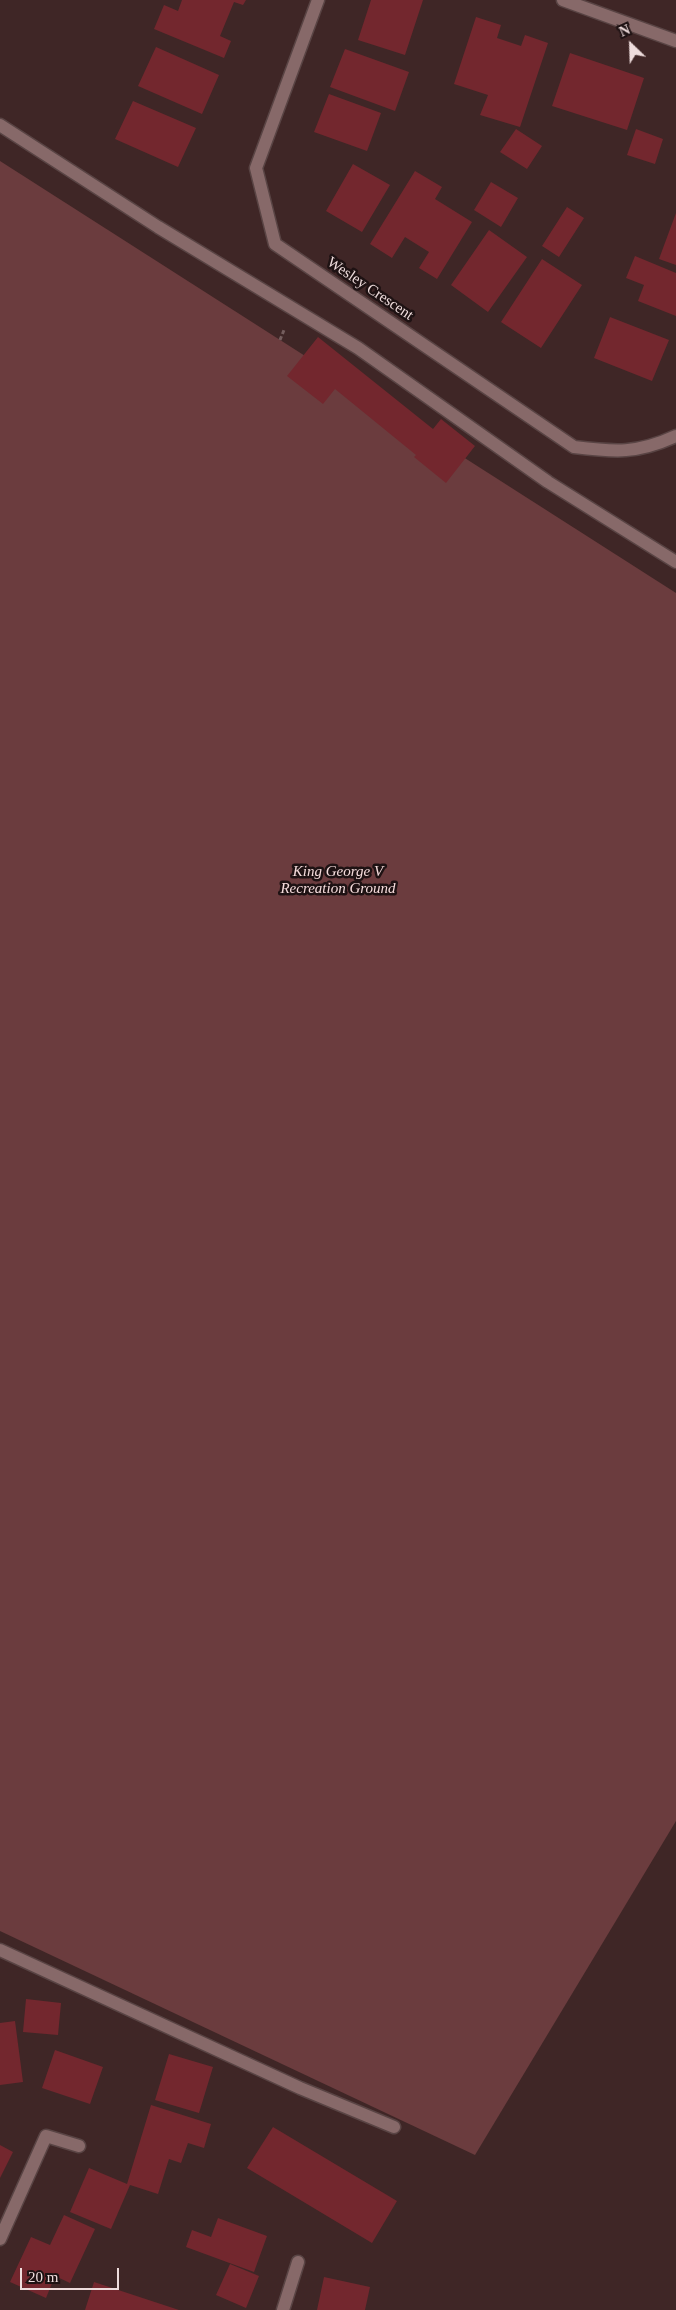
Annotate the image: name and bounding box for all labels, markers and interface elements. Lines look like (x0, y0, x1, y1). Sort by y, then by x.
north arrow (606, 20, 656, 70)
text: N (617, 22, 632, 40)
street label: Wesley Crescent (324, 254, 416, 324)
park label: King George V Recreation Ground (280, 863, 396, 898)
scale bar (22, 2258, 121, 2290)
text: 20 m (28, 2269, 58, 2285)

